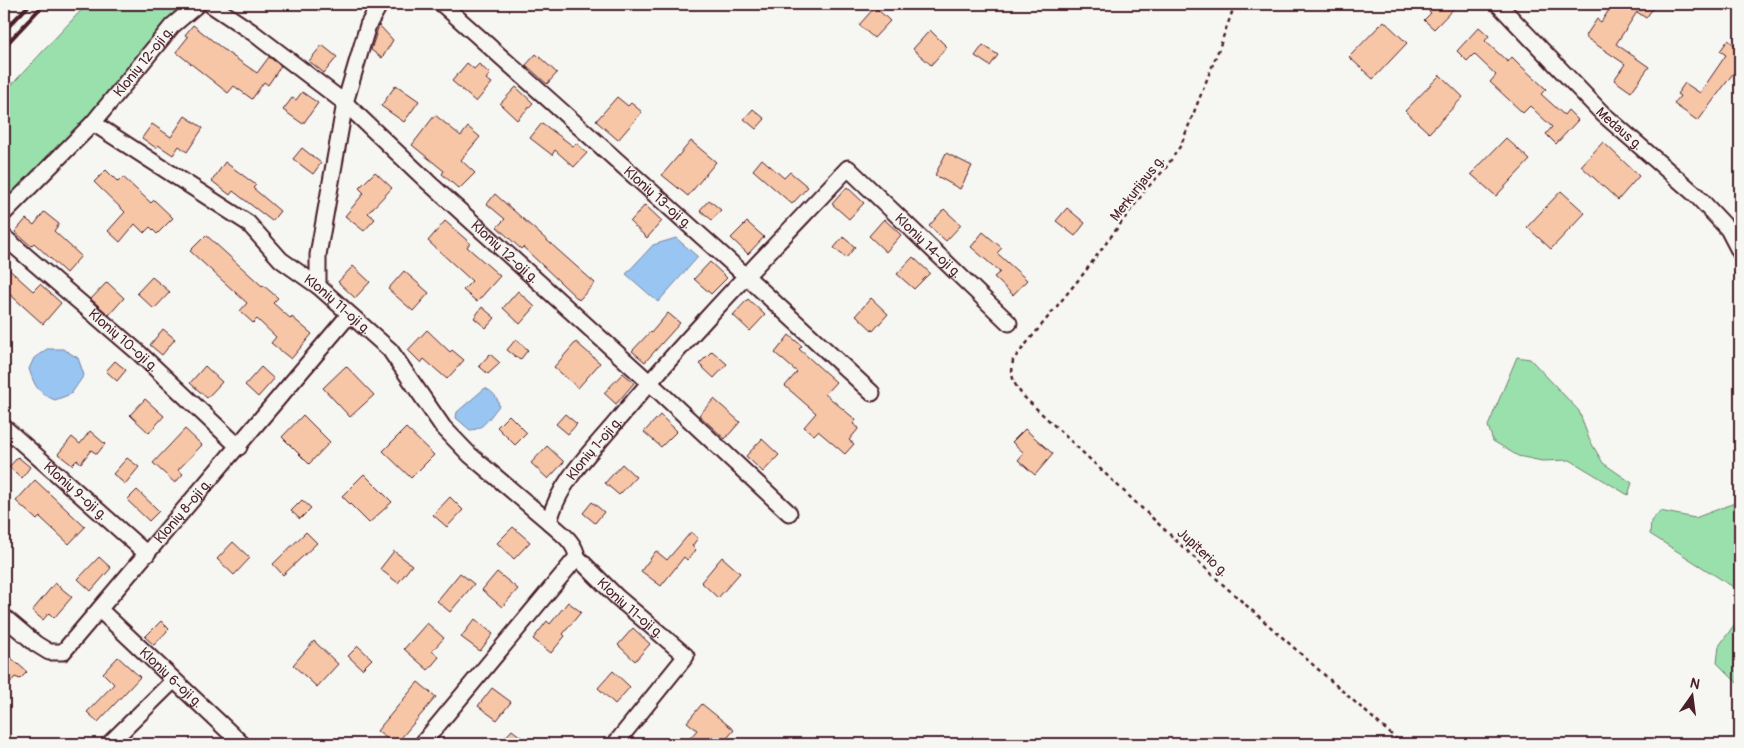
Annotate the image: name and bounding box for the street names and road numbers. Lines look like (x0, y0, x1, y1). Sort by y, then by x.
street label: Klonių 12-oji g. (110, 23, 177, 100)
street label: Medaus g. (1592, 104, 1646, 154)
street label: Merkurijaus g. (1107, 152, 1168, 224)
street label: Klonių 13-oji g. (620, 163, 695, 233)
street label: Klonių 14-oji g. (891, 210, 965, 282)
street label: Klonių 12-oji g. (467, 217, 542, 287)
street label: Klonių 11-oji g. (301, 271, 374, 338)
street label: Klonių 10-oji g. (85, 305, 162, 376)
street label: Klonių 1-oji g. (563, 413, 626, 484)
street label: Klonių 9-oji g. (40, 458, 111, 524)
street label: Klonių 8-oji g. (151, 476, 215, 547)
street label: Jupiterio g. (1174, 524, 1232, 580)
street label: Klonių 11-oji g. (594, 574, 667, 642)
street label: Klonių 6-oji g. (136, 644, 206, 711)

